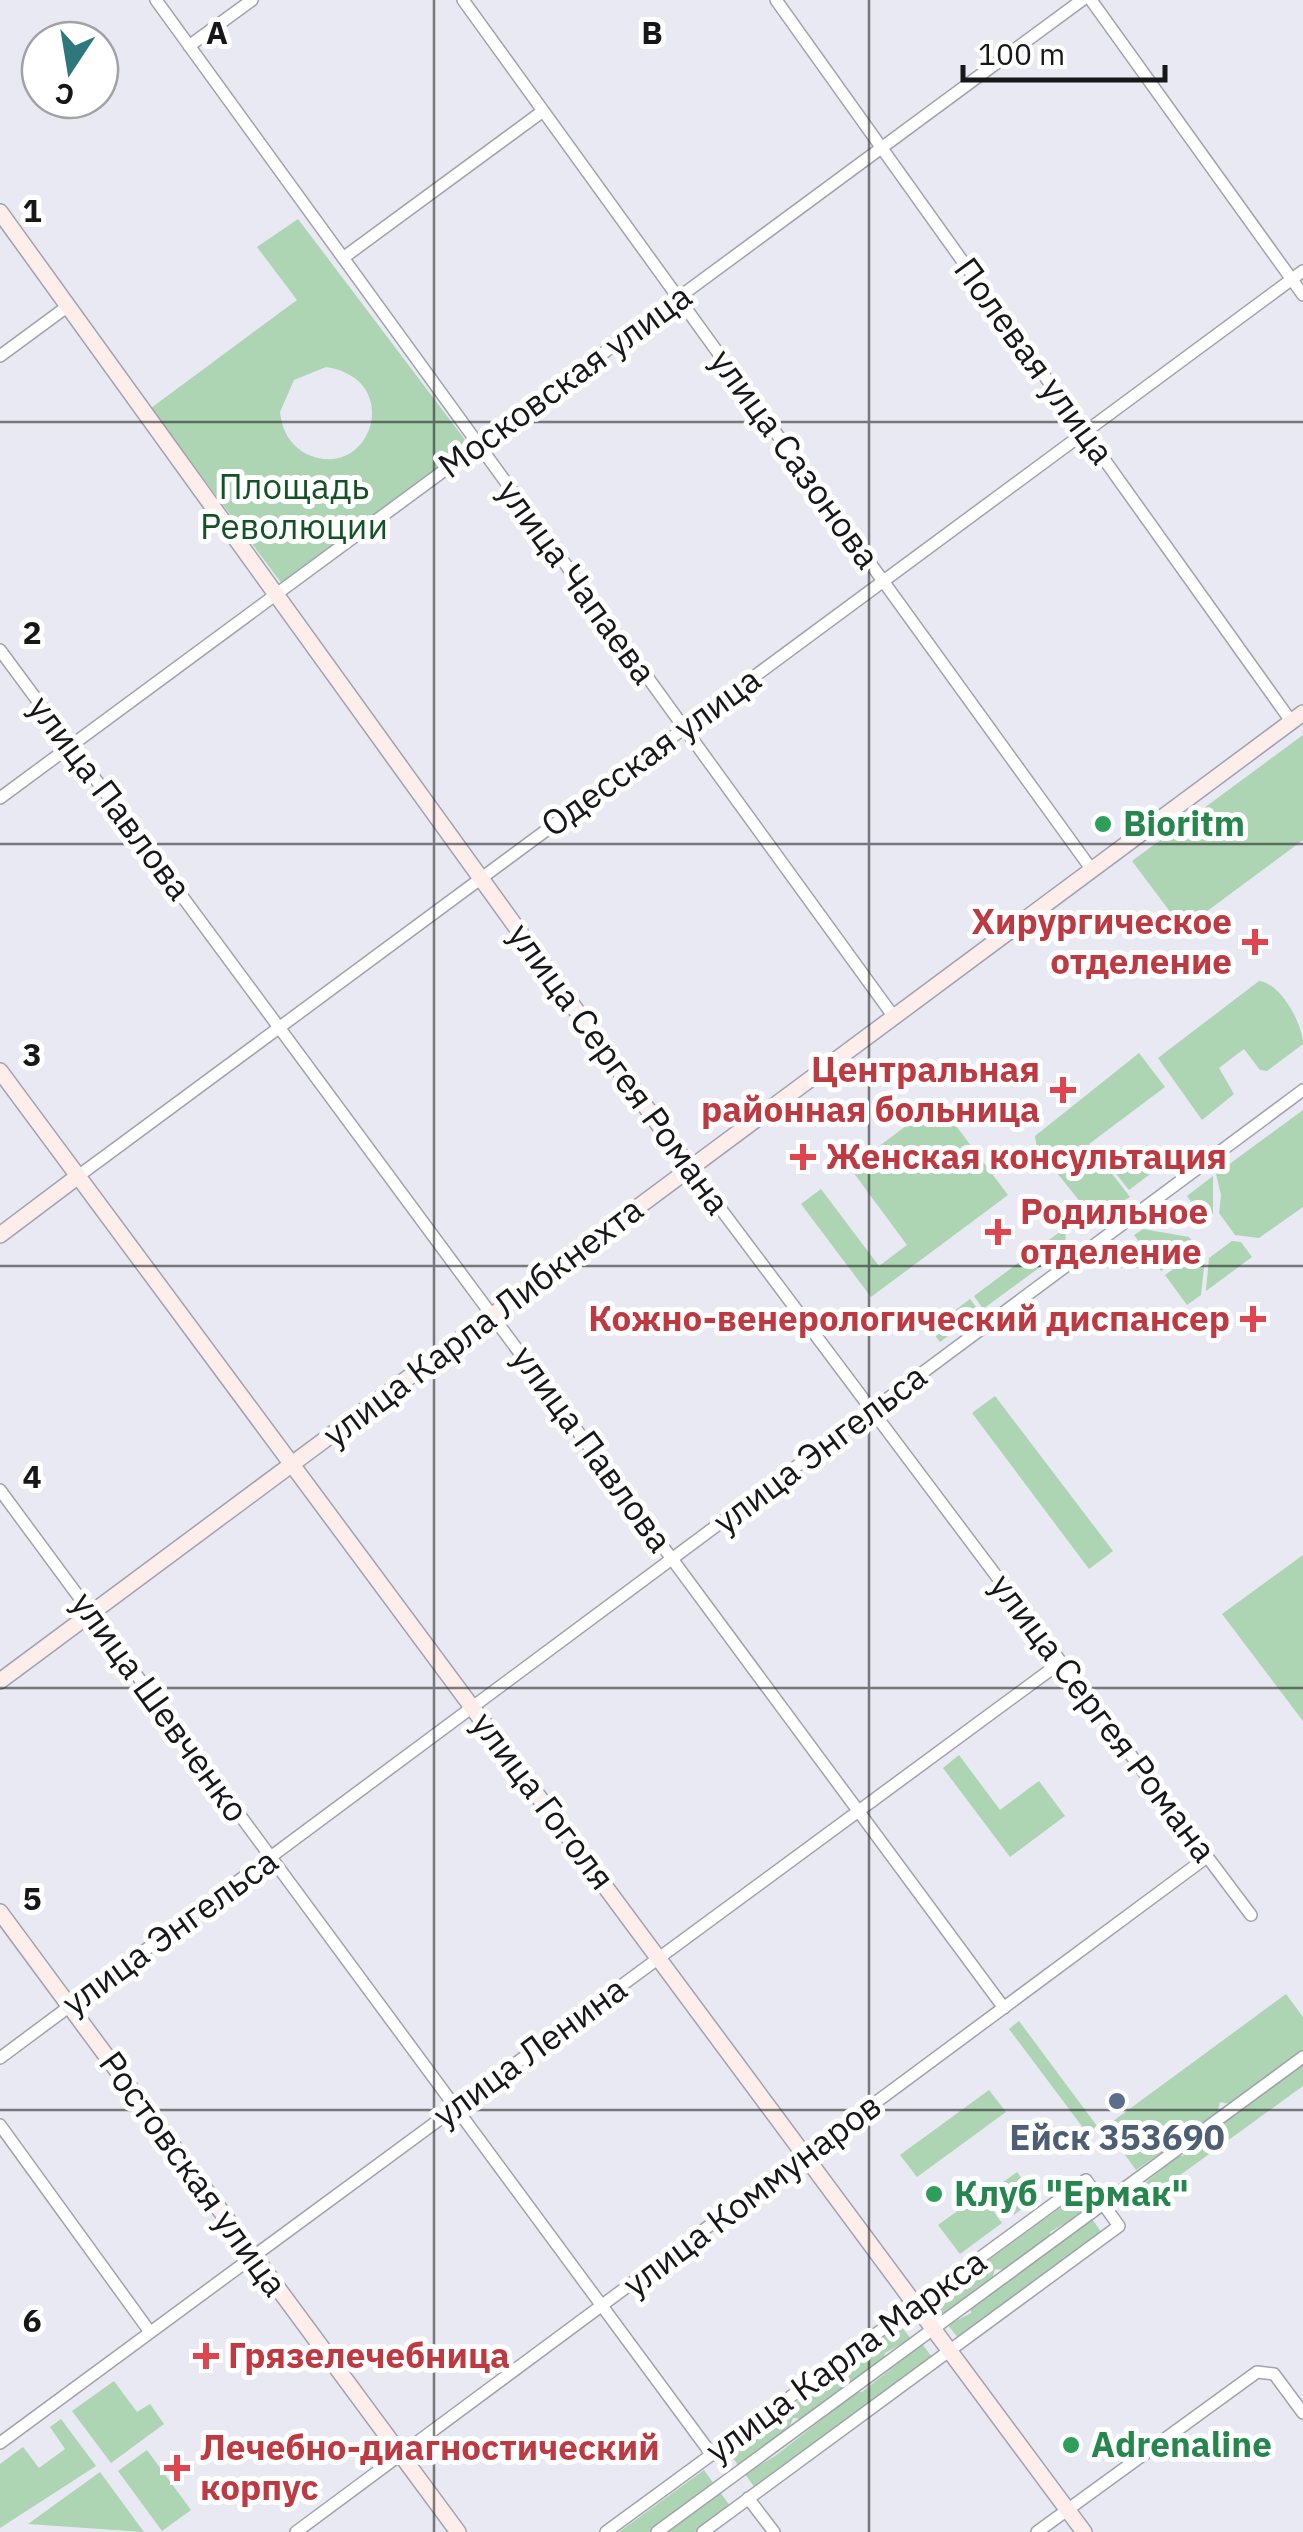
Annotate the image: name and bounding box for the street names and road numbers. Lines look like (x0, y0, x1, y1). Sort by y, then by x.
street label: Полевая улица (944, 248, 1125, 473)
street label: Московская улица (428, 273, 700, 488)
street label: улица Сазонова (700, 339, 891, 578)
street label: улица Чапаева (488, 470, 668, 693)
street label: Одесская улица (531, 656, 770, 847)
street label: улица Павлова (19, 686, 203, 909)
street label: улица Сергея Романа (498, 913, 741, 1223)
street label: улица Карла Либкнехта (313, 1186, 652, 1457)
street label: улица Павлова (502, 1336, 683, 1561)
street label: улица Энгельса (703, 1353, 935, 1544)
street label: улица Сергея Романа (980, 1564, 1227, 1871)
street label: улица Шевченко (62, 1582, 260, 1831)
street label: улица Гоголя (462, 1702, 626, 1899)
street label: улица Энгельса (52, 1837, 286, 2025)
street label: улица Ленина (423, 1965, 635, 2137)
street label: Ростовская улица (89, 2042, 298, 2305)
street label: улица Коммунаров (613, 2082, 890, 2306)
street label: улица Карла Маркса (696, 2238, 995, 2473)

